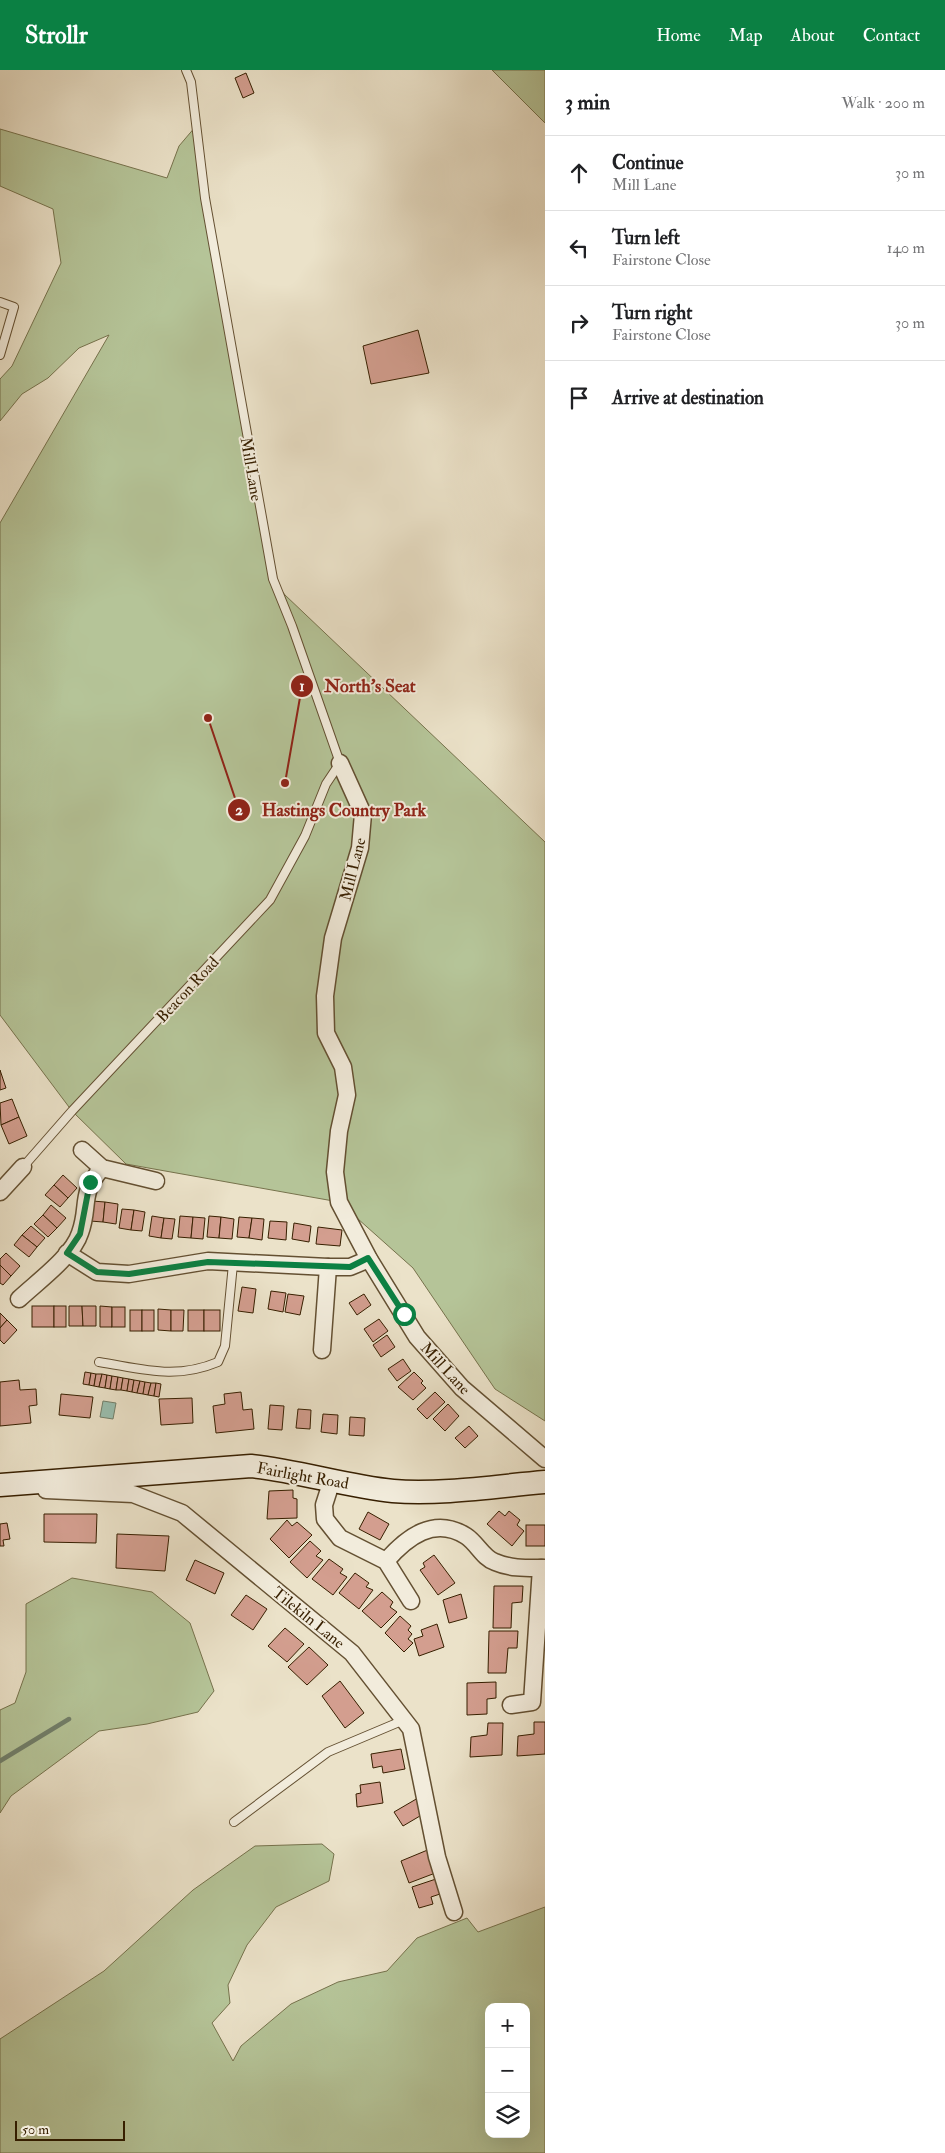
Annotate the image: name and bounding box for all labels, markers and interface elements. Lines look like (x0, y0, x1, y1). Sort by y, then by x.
text: Strollr (25, 20, 88, 51)
text: Home (656, 24, 701, 47)
text: Map (729, 24, 763, 47)
text: About (791, 24, 835, 47)
text: Contact (863, 24, 920, 47)
text: 3 min (565, 89, 610, 116)
text: Walk · 200 m (842, 93, 925, 113)
text: Continue (612, 151, 683, 175)
icon: ahead (565, 159, 593, 187)
text: 30 m (895, 163, 925, 183)
text: Mill Lane (612, 175, 676, 195)
text: Turn left (612, 226, 680, 250)
icon: left (565, 234, 593, 262)
text: 140 m (887, 238, 925, 258)
text: Fairstone Close (612, 250, 711, 270)
text: Turn right (612, 301, 692, 325)
icon: right (565, 309, 593, 337)
text: 30 m (895, 313, 925, 333)
text: Fairstone Close (612, 325, 711, 345)
icon: arrive (565, 384, 593, 412)
text: Arrive at destination (612, 386, 764, 410)
street label: Mill Lane (236, 436, 267, 503)
callout: North's Seat (289, 669, 425, 702)
text: North's Seat (323, 675, 416, 698)
text: 1 (299, 677, 305, 696)
callout: Hastings Country Park (227, 794, 436, 827)
text: Hastings Country Park (262, 799, 427, 822)
text: 2 (235, 801, 243, 820)
street label: Mill Lane (335, 835, 371, 903)
street label: Beacon Road (152, 952, 223, 1027)
route end (79, 1171, 102, 1194)
route start (393, 1303, 416, 1326)
street label: Mill Lane (416, 1338, 475, 1399)
street label: Fairlight Road (255, 1458, 350, 1494)
street label: Tilekiln Lane (268, 1582, 349, 1653)
map controls (485, 2003, 530, 2138)
button: + (485, 2003, 530, 2048)
button: − (485, 2048, 530, 2093)
button: layers (485, 2093, 530, 2138)
scale bar (15, 2118, 125, 2141)
text: 50 m (22, 2121, 49, 2138)

